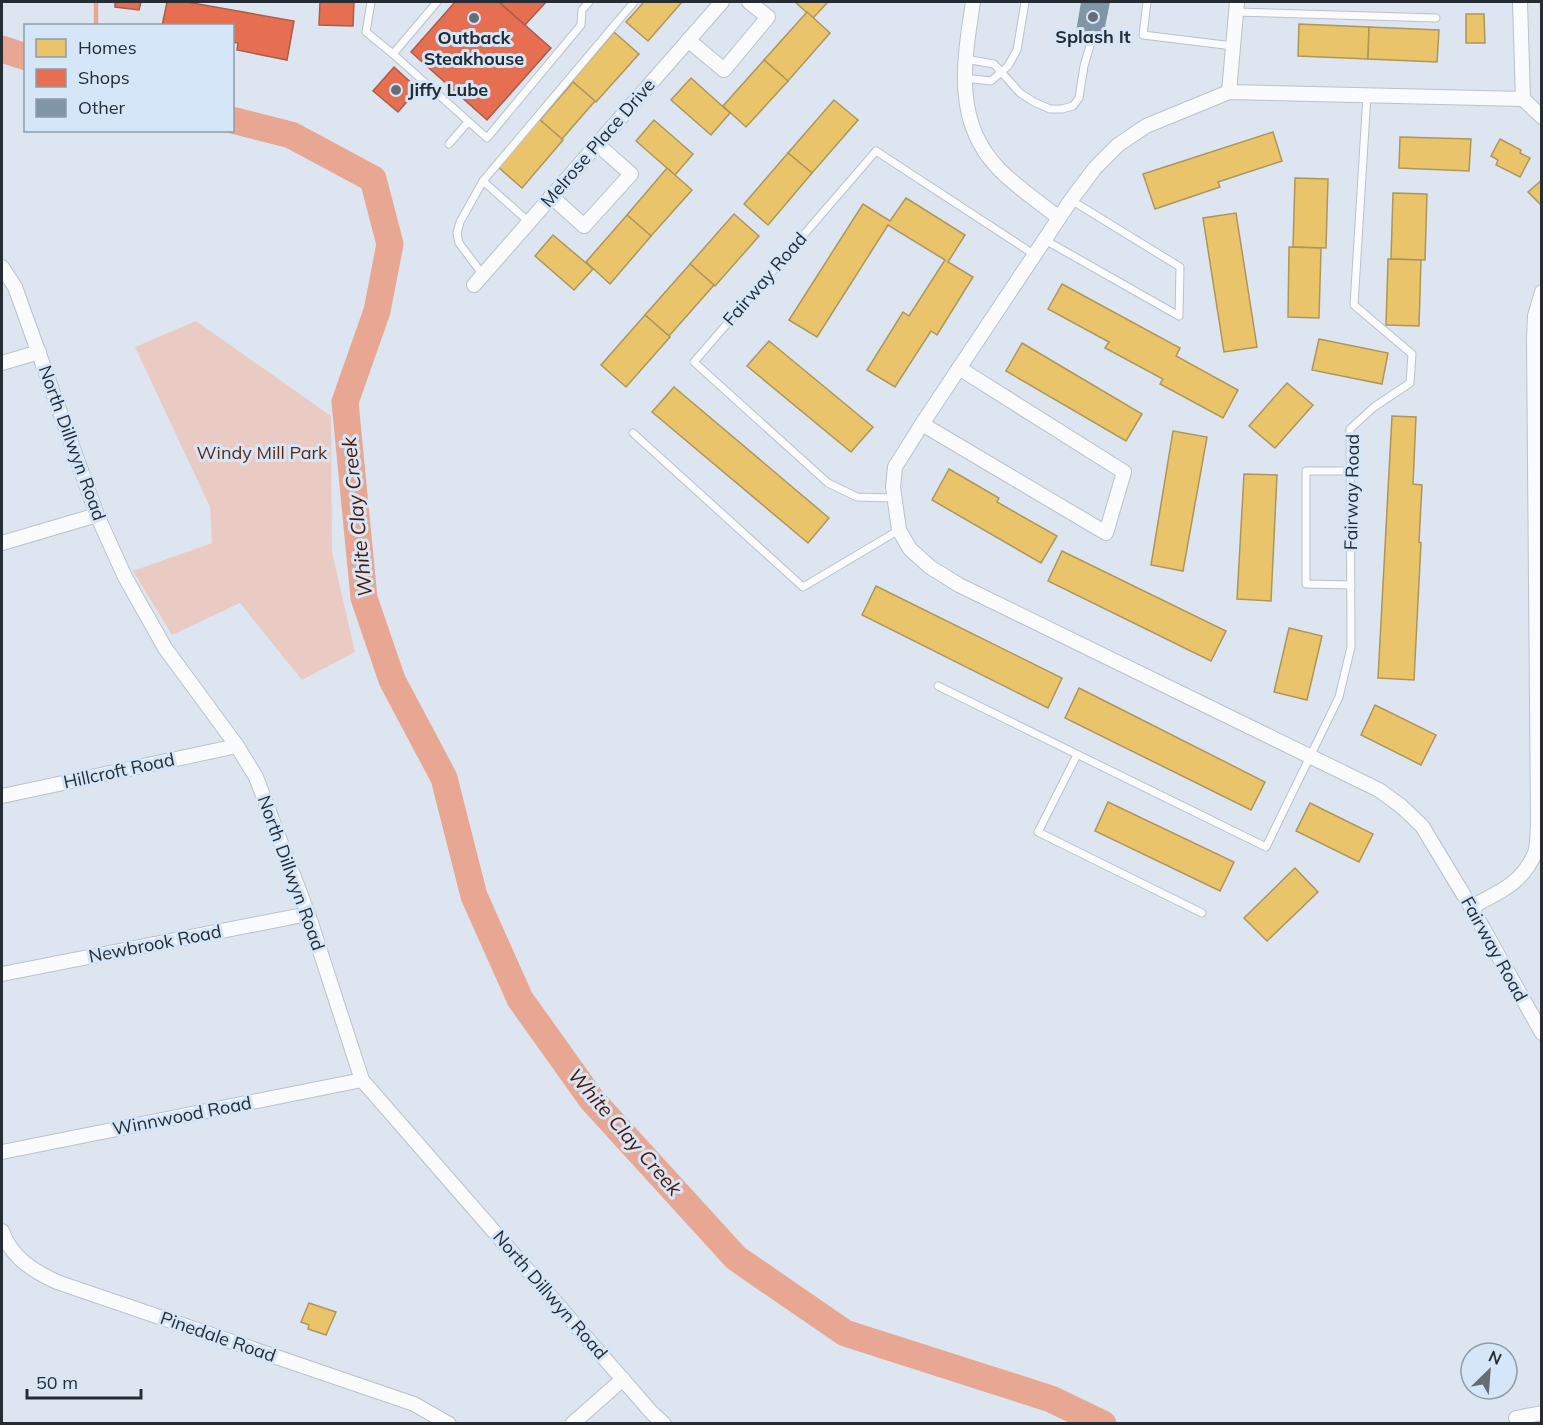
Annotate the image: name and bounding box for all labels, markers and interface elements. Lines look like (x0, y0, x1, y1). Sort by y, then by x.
marker: Splash It (1086, 10, 1100, 24)
marker: Outback Steakhouse (467, 11, 481, 25)
legend (24, 24, 234, 132)
place label: Splash It (1055, 25, 1131, 48)
place label: Outback Steakhouse (424, 26, 524, 70)
text: Homes (78, 36, 137, 59)
text: Shops (78, 66, 130, 89)
street label: Melrose Place Drive (535, 74, 660, 212)
place label: Jiffy Lube (408, 78, 488, 101)
marker: Jiffy Lube (389, 83, 403, 97)
text: Other (78, 96, 126, 119)
street label: Fairway Road (718, 227, 812, 330)
street label: North Dillwyn Road (34, 362, 111, 524)
street label: Fairway Road (1339, 434, 1364, 550)
water label: White Clay Creek (336, 435, 377, 598)
park label: Windy Mill Park (197, 441, 328, 464)
street label: Hillcroft Road (61, 748, 177, 794)
street label: North Dillwyn Road (253, 792, 330, 954)
street label: Fairway Road (1456, 892, 1533, 1005)
street label: Newbrook Road (87, 919, 223, 968)
water label: White Clay Creek (563, 1063, 688, 1201)
street label: Winnwood Road (111, 1091, 253, 1140)
street label: North Dillwyn Road (488, 1225, 613, 1364)
street label: Pinedale Road (157, 1306, 279, 1367)
north arrow (1459, 1341, 1519, 1401)
text: N (1486, 1346, 1505, 1369)
scale bar (27, 1362, 141, 1400)
text: 50 m (36, 1371, 78, 1394)

